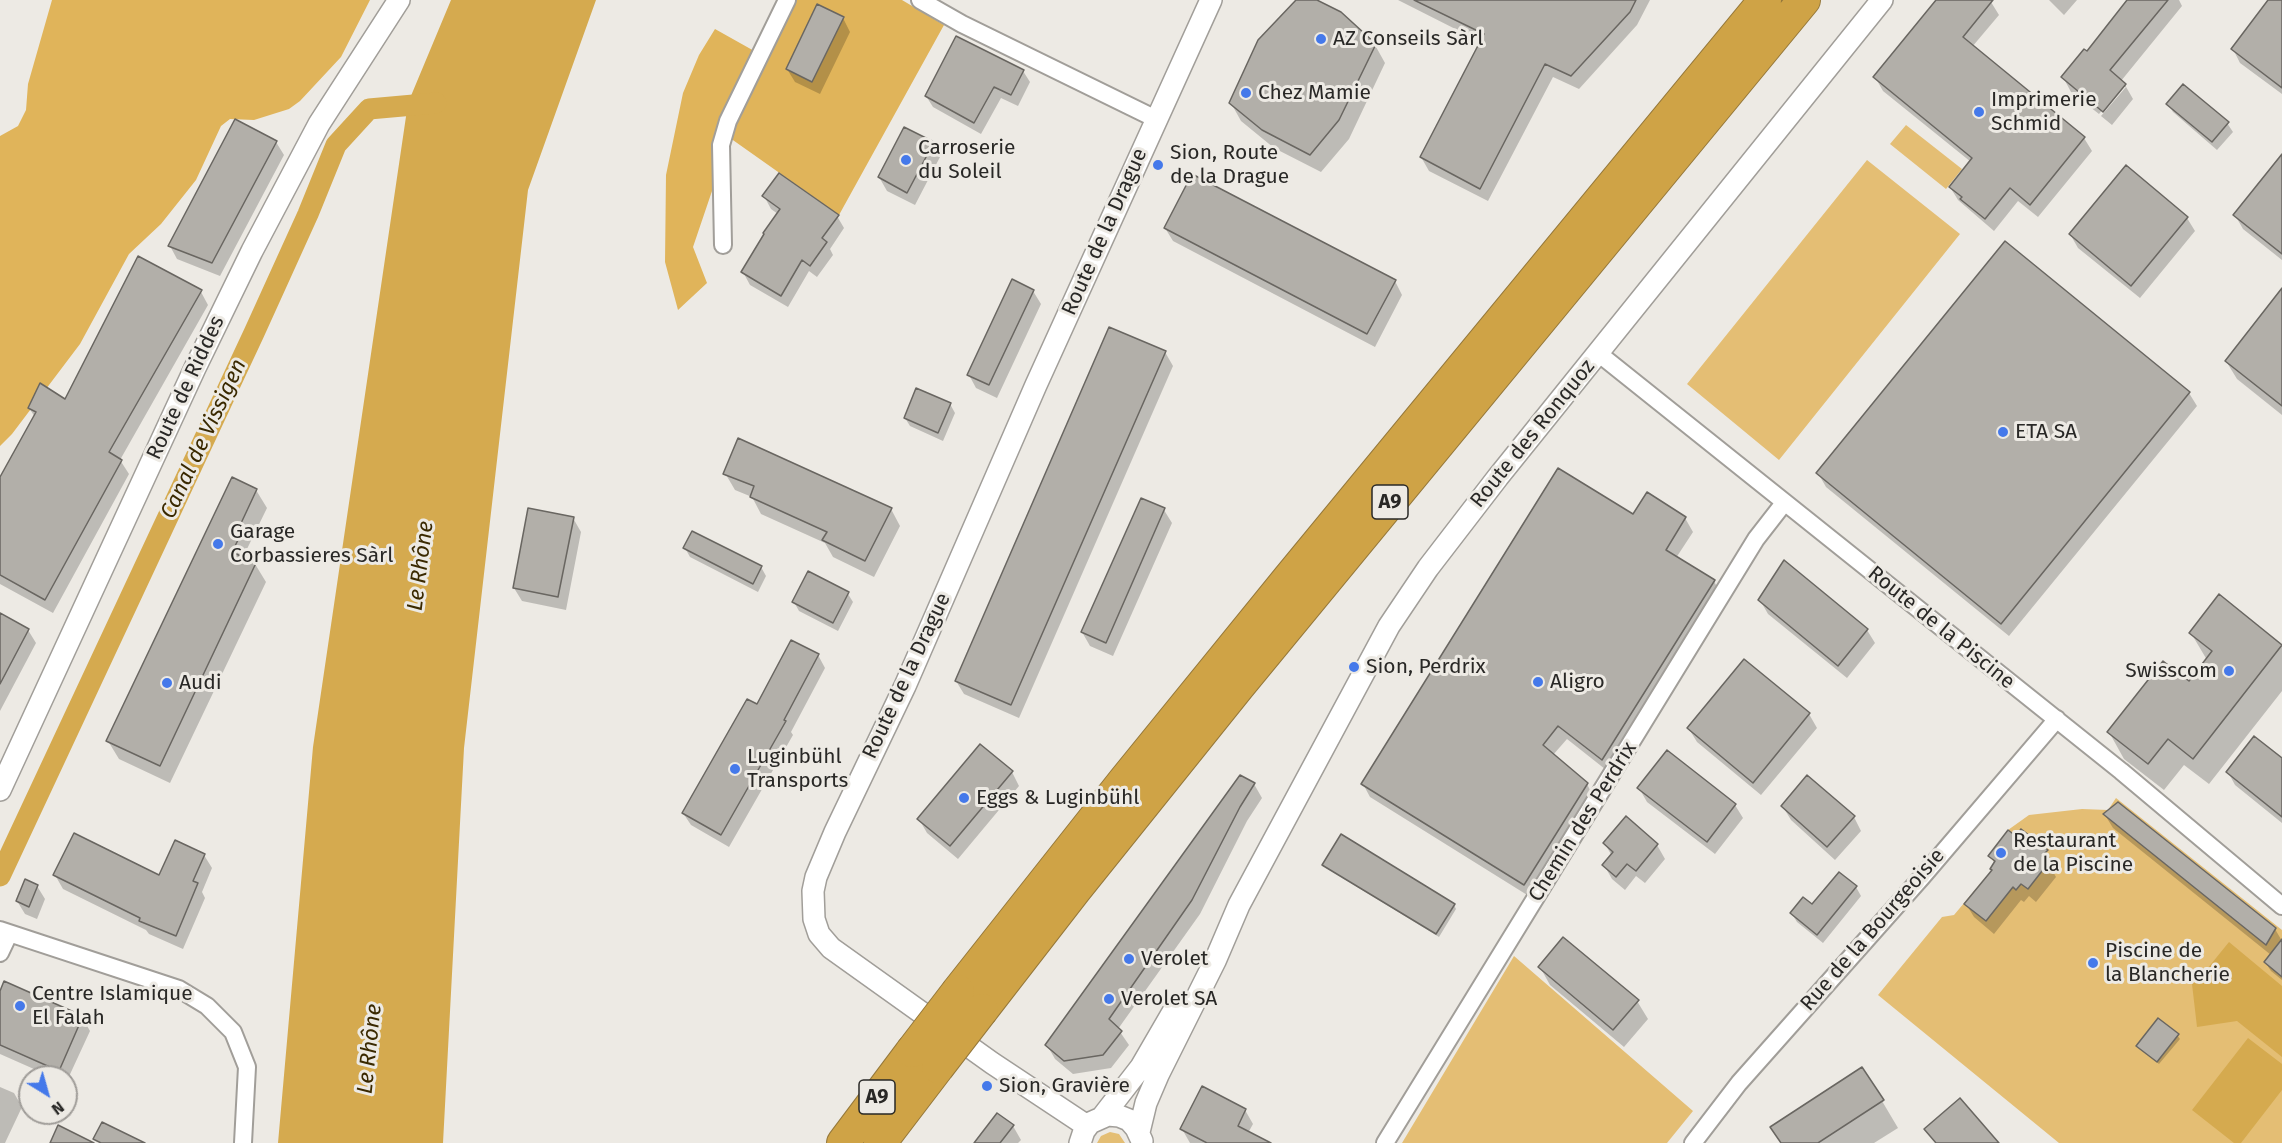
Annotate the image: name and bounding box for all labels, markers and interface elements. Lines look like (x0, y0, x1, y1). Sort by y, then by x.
place label: AZ Conseils Sàrl (1333, 26, 1483, 52)
marker: AZ Conseils Sàrl (1314, 32, 1328, 46)
place label: Chez Mamie (1258, 80, 1371, 106)
marker: Chez Mamie (1239, 86, 1253, 100)
place label: Imprimerie Schmid (1991, 87, 2097, 137)
marker: Imprimerie Schmid (1972, 105, 1986, 119)
place label: Carroserie du Soleil (918, 135, 1016, 185)
place label: Sion, Route de la Drague (1170, 140, 1289, 190)
street label: Route de la Drague (1057, 145, 1153, 319)
marker: Carroserie du Soleil (899, 153, 913, 167)
marker: Sion, Route de la Drague (1151, 158, 1165, 172)
street label: Route de Riddes (142, 312, 230, 464)
water label: Canal de Vissigen (155, 355, 253, 523)
street label: Route des Ronquoz (1465, 355, 1601, 513)
place label: ETA SA (2015, 419, 2077, 445)
marker: ETA SA (1996, 425, 2010, 439)
road number: A9 (1372, 485, 1408, 519)
place label: Garage Corbassieres Sàrl (230, 519, 393, 569)
water label: Le Rhône (402, 520, 440, 612)
marker: Garage Corbassieres Sàrl (211, 537, 225, 551)
street label: Route de la Piscine (1863, 561, 2019, 695)
street label: Route de la Drague (857, 589, 957, 763)
place label: Sion, Perdrix (1366, 654, 1486, 680)
place label: Swisscom (2125, 658, 2217, 684)
marker: Sion, Perdrix (1347, 660, 1361, 674)
marker: Swisscom (2222, 664, 2236, 678)
place label: Aligro (1550, 669, 1605, 695)
place label: Audi (179, 670, 222, 696)
marker: Aligro (1531, 675, 1545, 689)
marker: Audi (160, 676, 174, 690)
street label: Chemin des Perdrix (1524, 737, 1642, 907)
place label: Luginbühl Transports (747, 744, 848, 794)
marker: Luginbühl Transports (728, 762, 742, 776)
place label: Eggs & Luginbühl (976, 785, 1139, 811)
marker: Eggs & Luginbühl (957, 791, 971, 805)
place label: Restaurant de la Piscine (2013, 828, 2133, 878)
street label: Rue de la Bourgeoisie (1796, 844, 1950, 1016)
marker: Restaurant de la Piscine (1994, 846, 2008, 860)
place label: Piscine de la Blancherie (2105, 938, 2230, 988)
place label: Verolet (1141, 946, 1208, 972)
marker: Verolet (1122, 952, 1136, 966)
marker: Piscine de la Blancherie (2086, 956, 2100, 970)
place label: Centre Islamique El Falah (32, 981, 193, 1031)
place label: Verolet SA (1121, 986, 1217, 1012)
marker: Verolet SA (1102, 992, 1116, 1006)
marker: Centre Islamique El Falah (13, 999, 27, 1013)
water label: Le Rhône (352, 1003, 388, 1095)
north arrow (18, 1065, 78, 1125)
place label: Sion, Gravière (999, 1073, 1130, 1099)
marker: Sion, Gravière (980, 1079, 994, 1093)
road number: A9 (859, 1080, 895, 1114)
text: N (48, 1097, 68, 1119)

